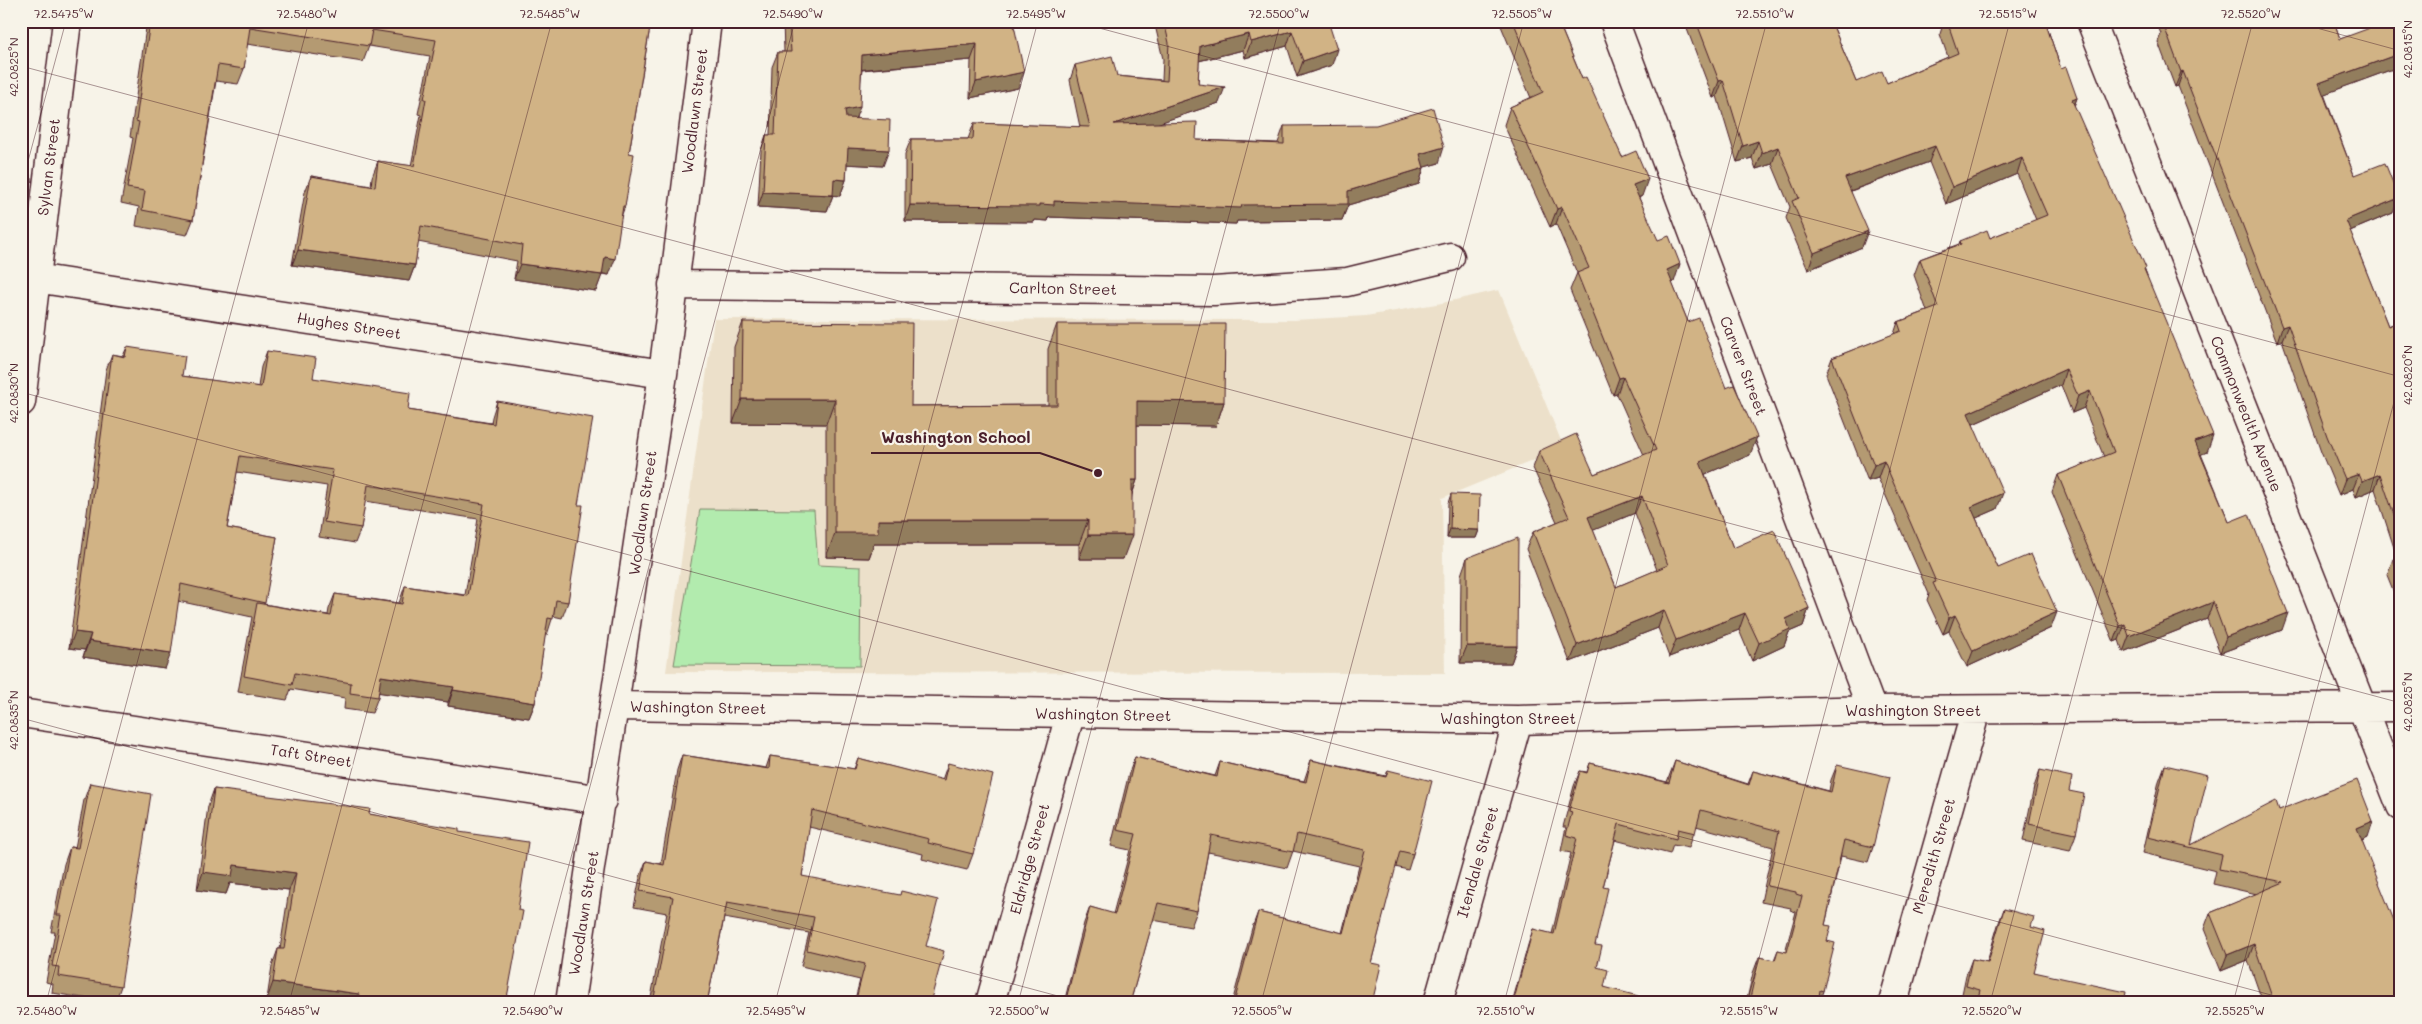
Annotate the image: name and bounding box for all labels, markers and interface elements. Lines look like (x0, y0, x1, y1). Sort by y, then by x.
text: 72.5475°W (34, 5, 94, 21)
text: 72.5480°W (277, 5, 337, 21)
text: 72.5485°W (520, 5, 580, 21)
text: 72.5490°W (763, 5, 823, 21)
text: 72.5495°W (1006, 5, 1066, 21)
text: 72.5500°W (1249, 5, 1309, 21)
text: 72.5505°W (1492, 5, 1552, 21)
text: 72.5510°W (1736, 5, 1794, 21)
text: 72.5515°W (1979, 5, 2037, 21)
text: 72.5520°W (2221, 5, 2281, 21)
text: 42.0815°N (2399, 20, 2415, 78)
text: 42.0825°N (5, 37, 21, 97)
street label: Woodlawn Street (676, 47, 712, 175)
street label: Sylvan Street (32, 117, 64, 217)
street label: Carlton Street (1009, 277, 1117, 299)
street label: Hughes Street (296, 307, 403, 343)
street label: Carver Street (1716, 313, 1772, 418)
street label: Commonwealth Avenue (2206, 333, 2287, 495)
text: 42.0820°N (2399, 345, 2415, 405)
text: 42.0830°N (5, 363, 21, 423)
callout: Washington School (871, 422, 1040, 453)
text: Washington School (881, 426, 1031, 447)
street label: Woodlawn Street (623, 449, 661, 577)
text: 42.0825°N (2399, 672, 2415, 732)
text: 42.0835°N (5, 690, 21, 750)
street label: Washington Street (630, 696, 766, 718)
street label: Washington Street (1845, 700, 1981, 720)
street label: Washington Street (1035, 703, 1171, 725)
street label: Washington Street (1440, 708, 1576, 728)
street label: Taft Street (269, 739, 354, 771)
street label: Meredith Street (1907, 795, 1959, 916)
street label: Eldridge Street (1005, 801, 1053, 916)
street label: Itendale Street (1452, 804, 1503, 920)
street label: Woodlawn Street (563, 849, 603, 977)
text: 72.5480°W (17, 1002, 77, 1018)
text: 72.5485°W (260, 1002, 320, 1018)
text: 72.5490°W (503, 1002, 563, 1018)
text: 72.5495°W (746, 1002, 806, 1018)
text: 72.5500°W (989, 1002, 1049, 1018)
text: 72.5505°W (1232, 1002, 1292, 1018)
text: 72.5510°W (1477, 1002, 1535, 1018)
text: 72.5515°W (1720, 1002, 1778, 1018)
text: 72.5520°W (1962, 1002, 2022, 1018)
text: 72.5525°W (2205, 1002, 2265, 1018)

